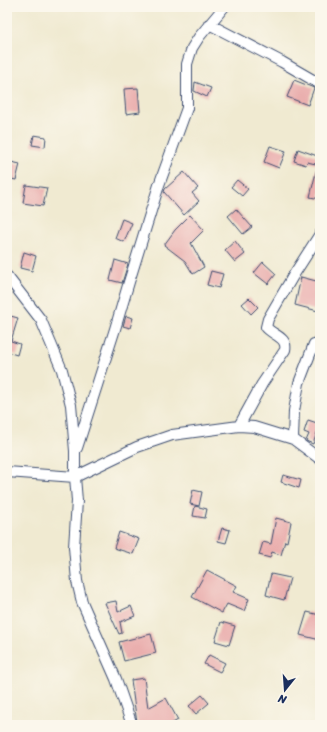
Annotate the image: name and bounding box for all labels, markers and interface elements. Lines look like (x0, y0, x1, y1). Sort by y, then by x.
north arrow (265, 670, 305, 710)
text: N (275, 689, 290, 710)

